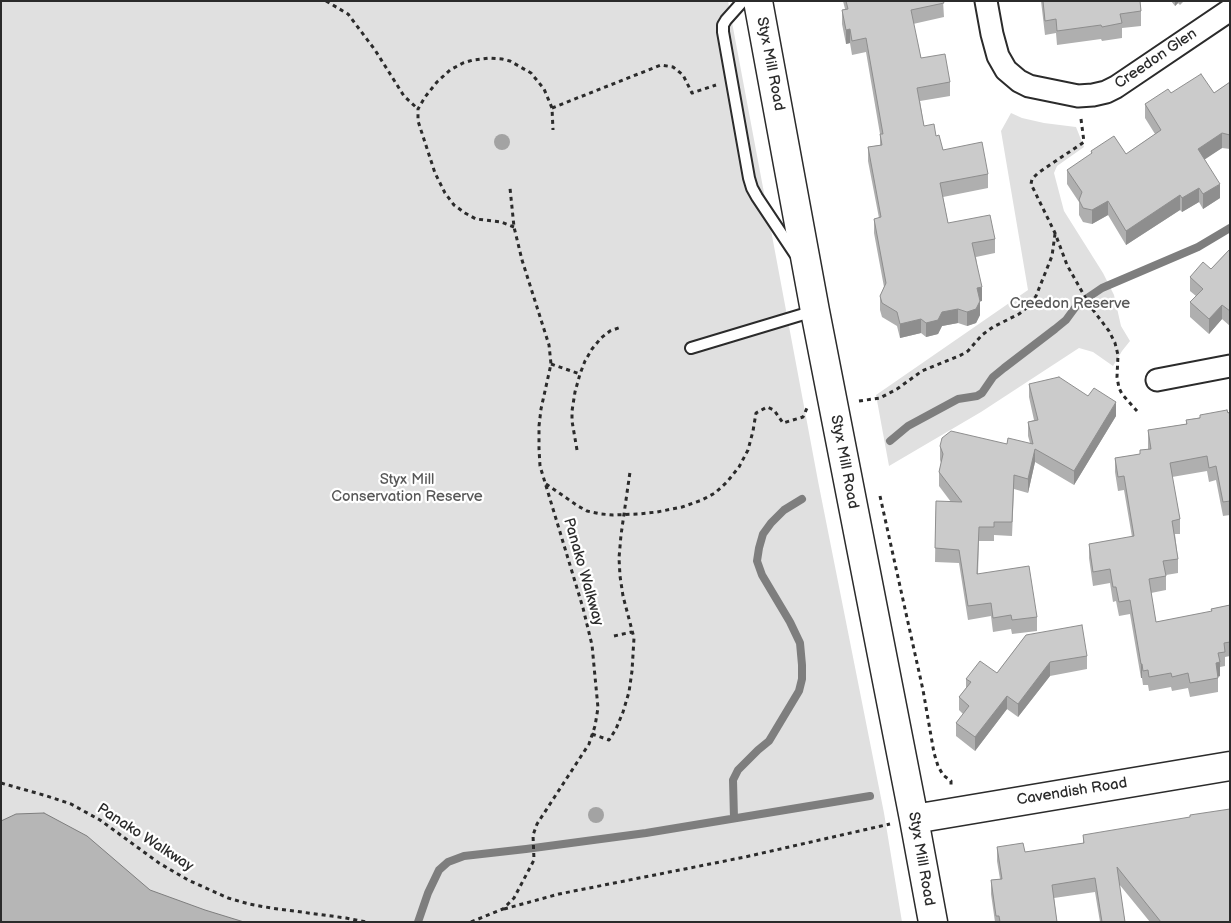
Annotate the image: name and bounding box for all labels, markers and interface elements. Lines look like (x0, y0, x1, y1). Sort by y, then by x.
street label: Styx Mill Road (752, 16, 788, 112)
street label: Creedon Glen (1112, 25, 1200, 93)
park label: Creedon Reserve (1010, 295, 1130, 313)
street label: Styx Mill Road (826, 414, 862, 510)
park label: Styx Mill Conservation Reserve (331, 471, 483, 506)
street label: Panako Walkway (559, 516, 607, 628)
street label: Cavendish Road (1015, 774, 1129, 810)
street label: Panako Walkway (93, 800, 197, 876)
street label: Styx Mill Road (904, 811, 938, 907)

